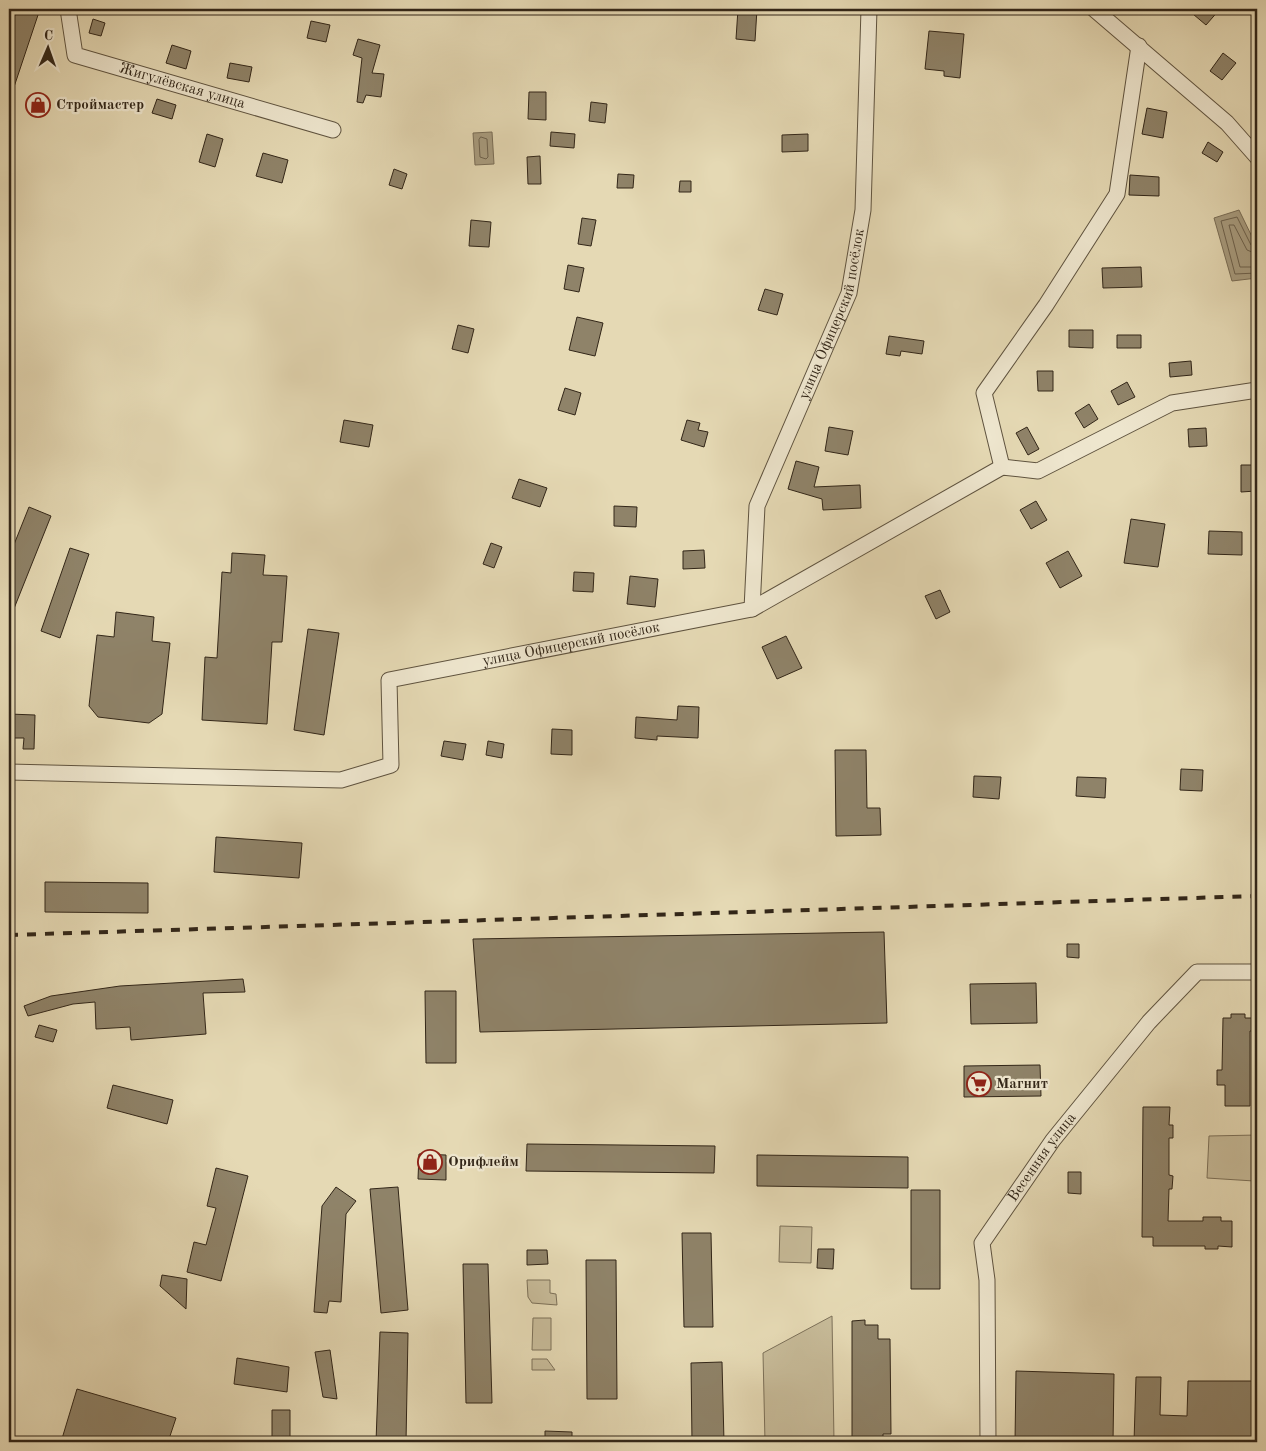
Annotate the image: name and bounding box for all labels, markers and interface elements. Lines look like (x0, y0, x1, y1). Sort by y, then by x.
north arrow (22, 22, 72, 72)
text: С (44, 29, 53, 43)
street label: Жигулёвская улица (117, 61, 247, 112)
shop icon: Строймастер (25, 92, 51, 118)
place label: Строймастер (56, 98, 144, 113)
street label: улица Офицерский посёлок (796, 227, 867, 402)
street label: улица Офицерский посёлок (481, 620, 662, 669)
supermarket icon: Магнит (966, 1071, 992, 1097)
place label: Магнит (996, 1077, 1048, 1092)
street label: Весенняя улица (1005, 1110, 1080, 1204)
shop icon: Орифлейм (417, 1149, 443, 1175)
place label: Орифлейм (448, 1155, 519, 1170)

